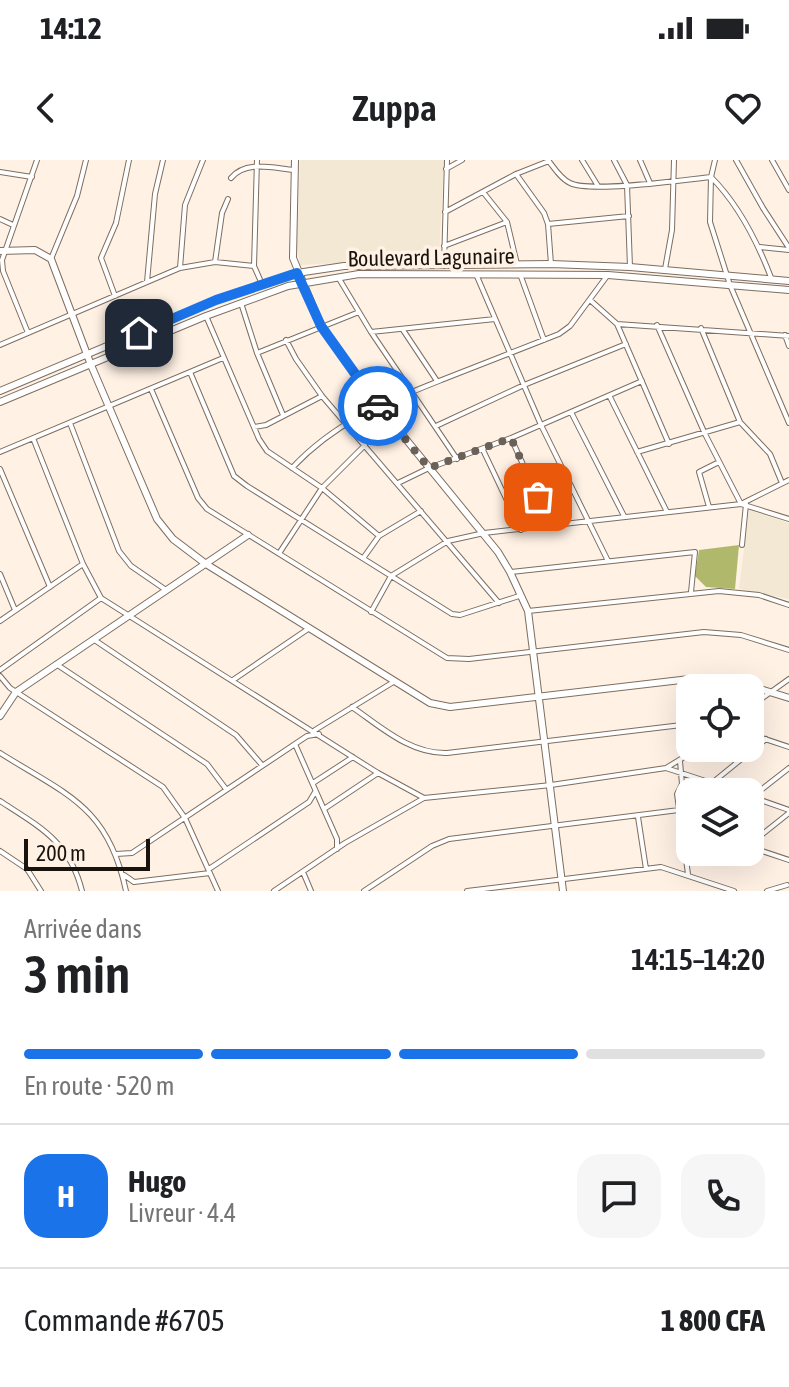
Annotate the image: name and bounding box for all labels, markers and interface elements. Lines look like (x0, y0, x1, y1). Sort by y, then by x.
text: 14:12 (40, 11, 102, 45)
icon: back (24, 86, 68, 130)
icon: heart (721, 86, 765, 130)
text: Zuppa (352, 87, 437, 129)
street label: Boulevard Lagunaire (347, 243, 515, 271)
pin (105, 299, 173, 367)
icon: home (117, 311, 161, 355)
courier (338, 366, 418, 446)
icon: car (356, 384, 400, 428)
pin (504, 463, 572, 531)
icon: bag (516, 475, 560, 519)
map controls (676, 674, 764, 866)
button: locate (676, 674, 764, 762)
button: layers (676, 778, 764, 866)
scale bar (24, 835, 150, 871)
text: 200 m (36, 840, 86, 866)
text: Arrivée dans (24, 914, 142, 944)
text: 14:15–14:20 (631, 942, 765, 976)
text: 3 min (24, 944, 130, 1004)
text: En route · 520 m (24, 1071, 174, 1101)
button: chat (577, 1154, 661, 1238)
button: phone (681, 1154, 765, 1238)
text: Hugo (128, 1164, 186, 1198)
text: H (57, 1179, 75, 1213)
text: Livreur · 4.4 (128, 1198, 236, 1228)
text: Commande #6705 (24, 1303, 225, 1337)
text: 1 800 CFA (661, 1303, 765, 1337)

